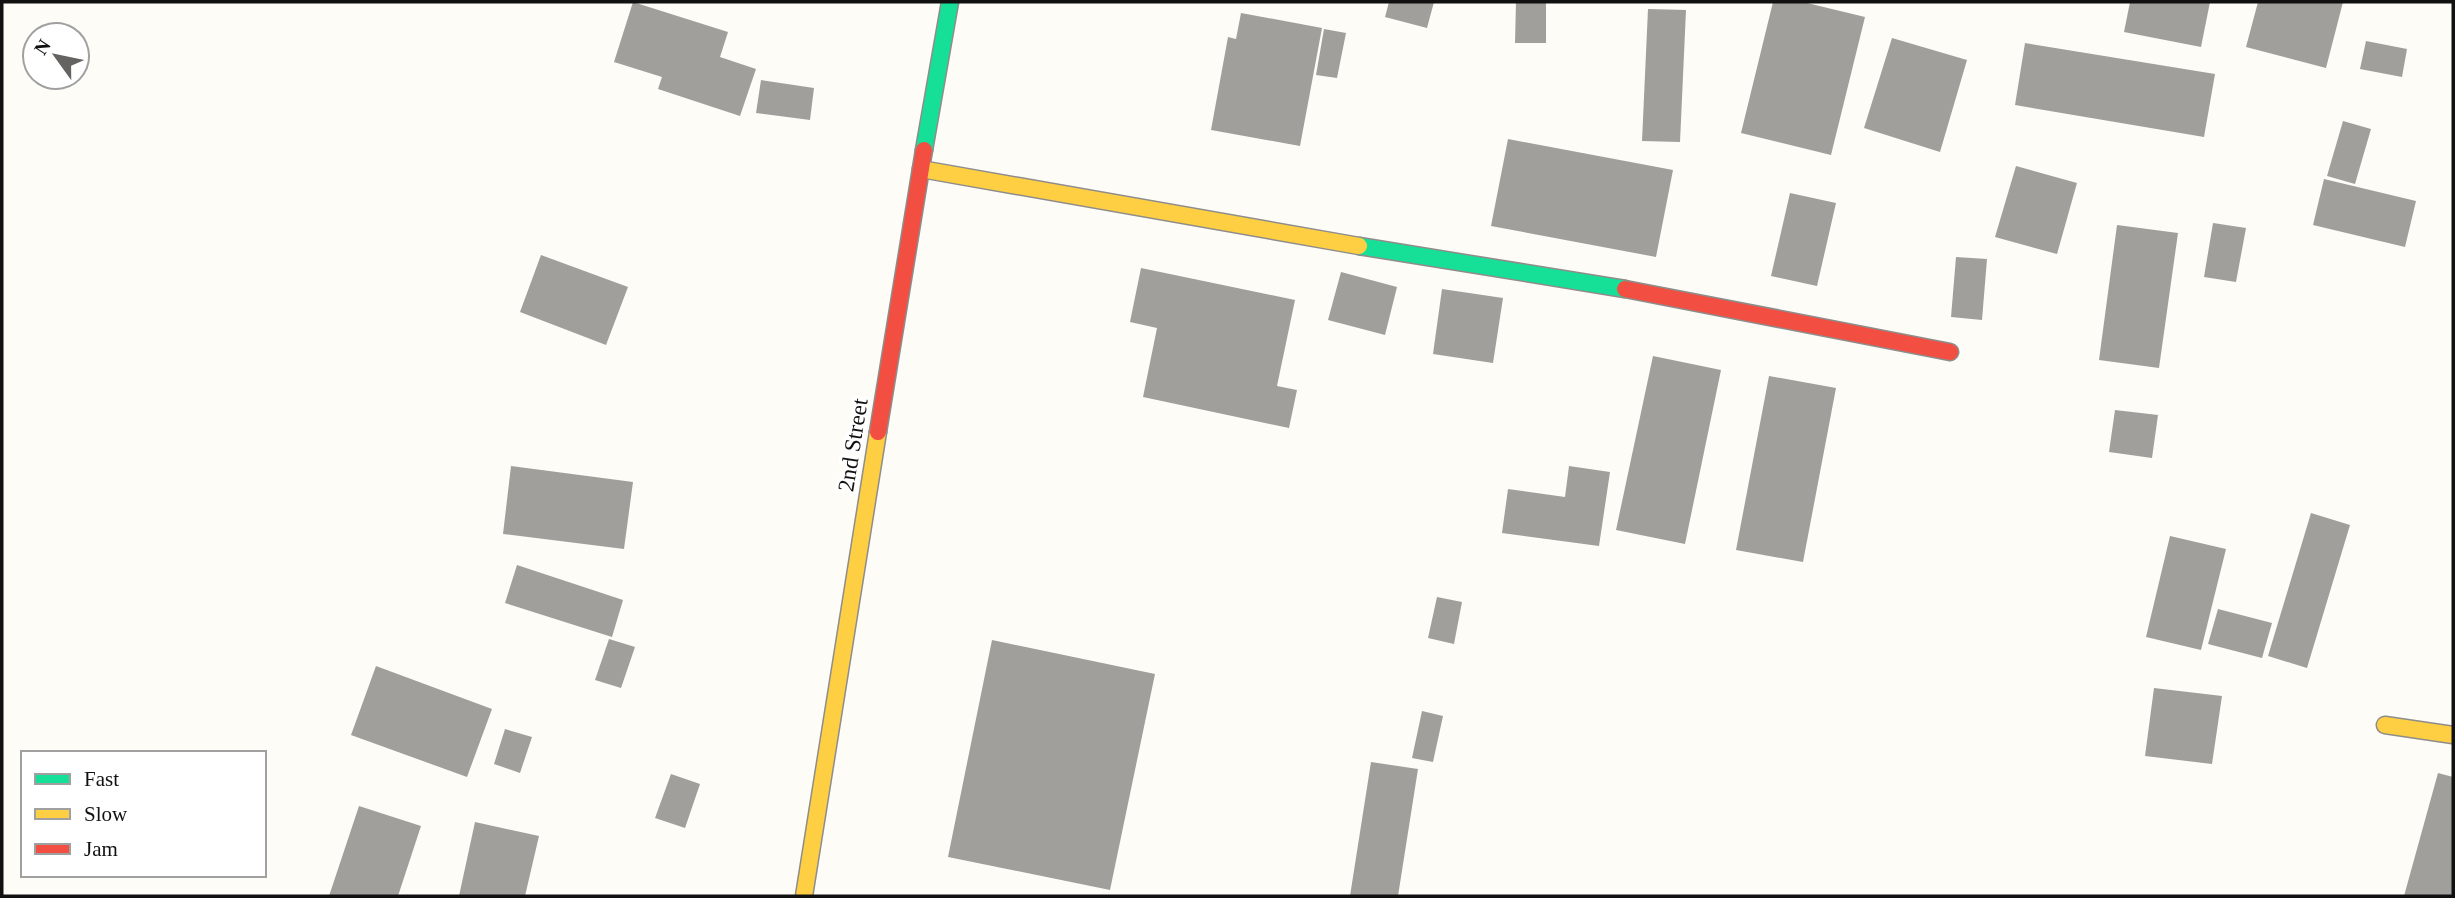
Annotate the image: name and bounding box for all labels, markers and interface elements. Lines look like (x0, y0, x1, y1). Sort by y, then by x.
north arrow (21, 21, 91, 91)
text: N (30, 35, 55, 58)
street label: 2nd Street (833, 396, 873, 493)
legend (21, 751, 266, 877)
text: Fast (84, 767, 119, 791)
text: Slow (84, 802, 128, 826)
text: Jam (84, 837, 118, 861)

